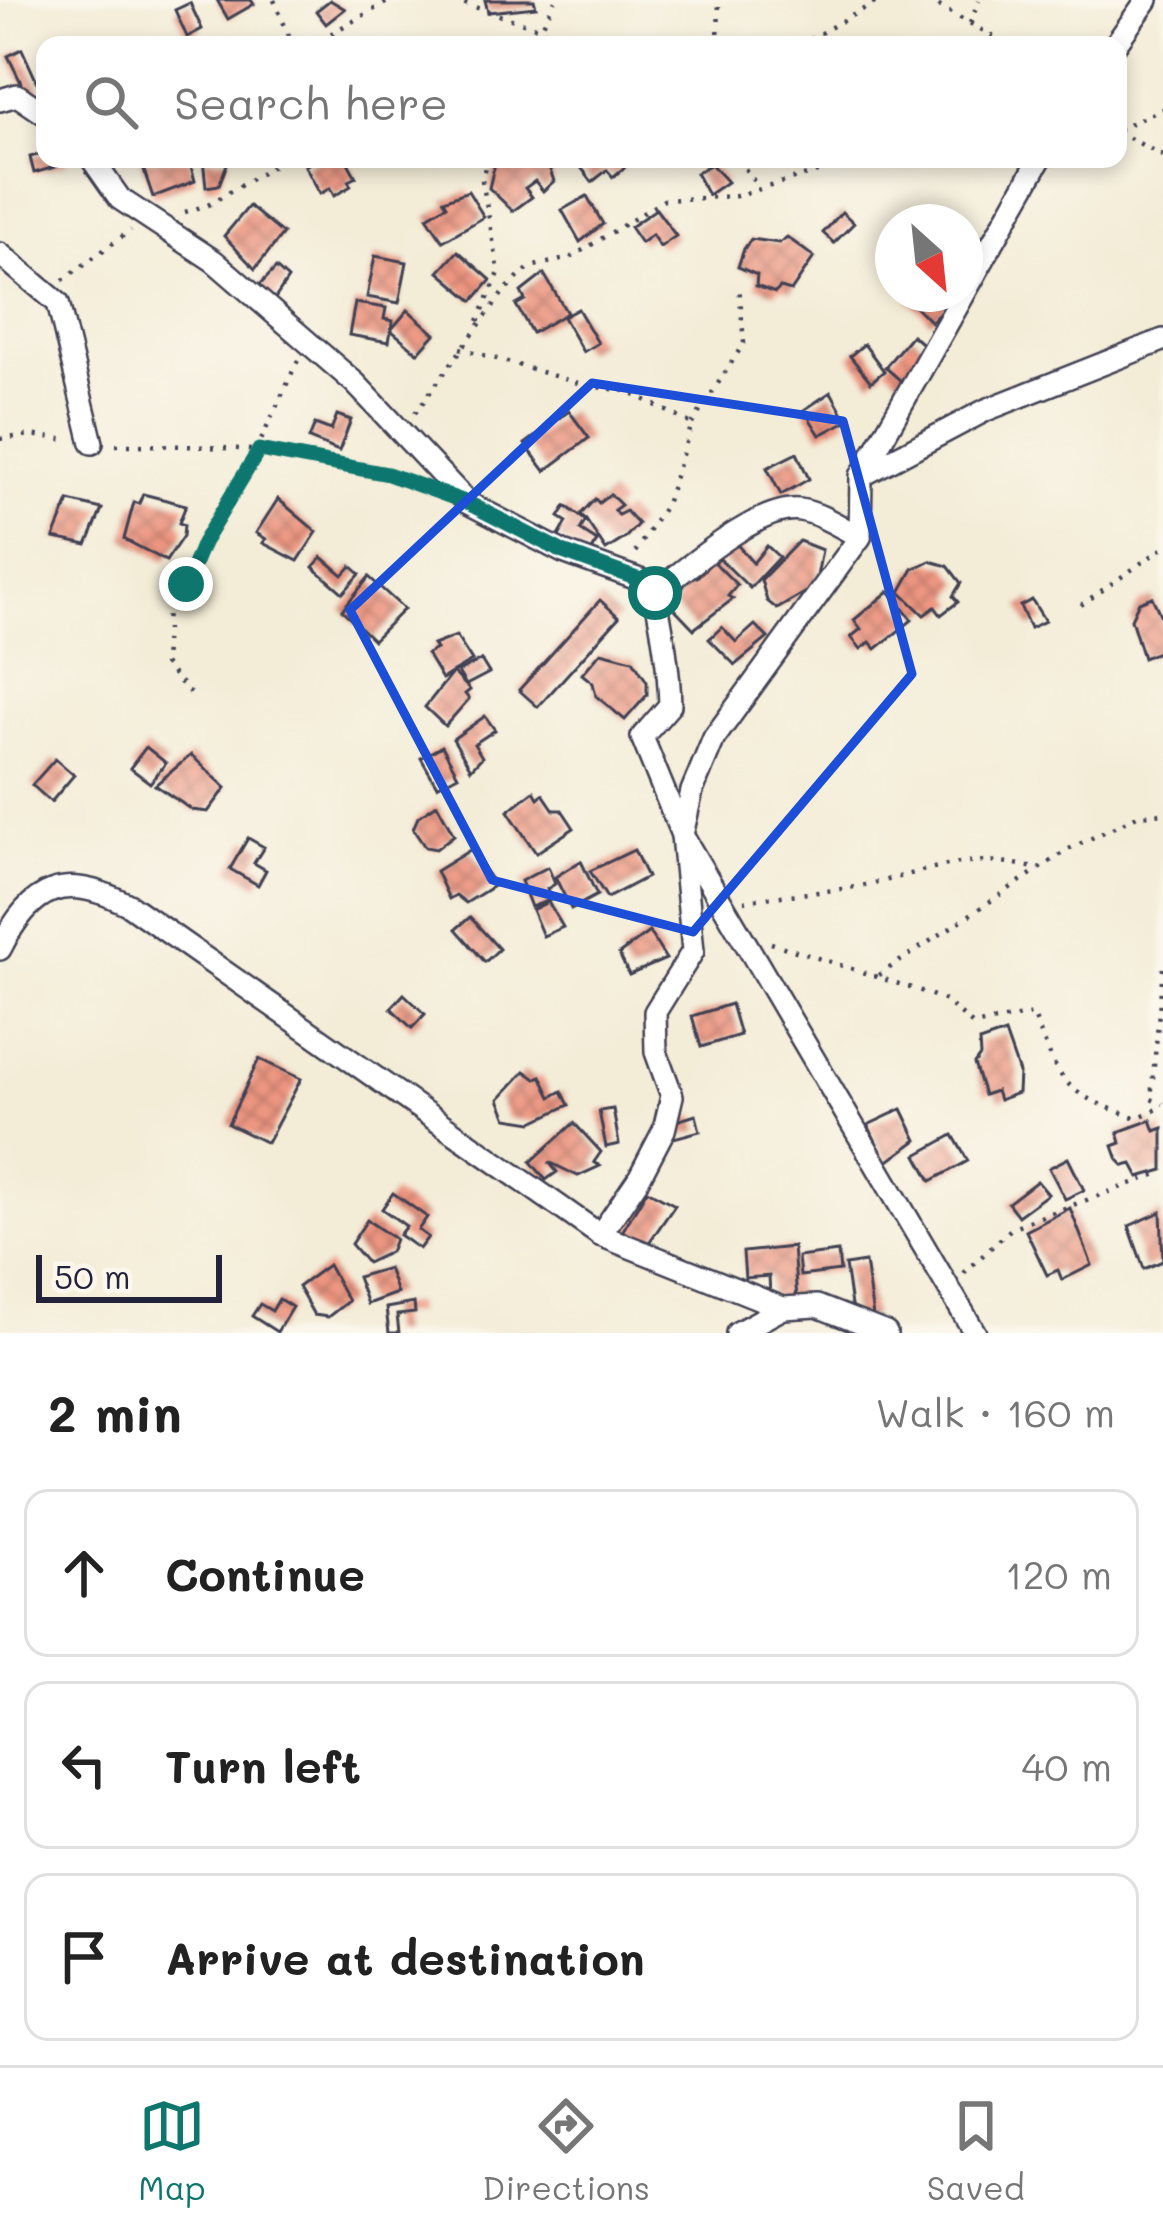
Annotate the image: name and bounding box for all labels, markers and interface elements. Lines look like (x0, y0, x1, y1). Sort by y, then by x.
search box (36, 36, 1127, 168)
icon: search (78, 69, 144, 135)
text: Search here (174, 73, 448, 131)
north arrow (875, 204, 983, 312)
route end (159, 557, 213, 611)
route start (628, 566, 682, 620)
scale bar (36, 1249, 222, 1302)
text: 50 m (54, 1254, 130, 1297)
text: 2 min (48, 1378, 182, 1445)
text: Walk · 160 m (875, 1386, 1115, 1437)
icon: ahead (51, 1540, 117, 1606)
text: Continue (165, 1544, 365, 1602)
text: 120 m (1005, 1548, 1112, 1599)
icon: left (51, 1732, 117, 1798)
text: Turn left (165, 1736, 361, 1794)
text: 40 m (1021, 1740, 1112, 1791)
icon: arrive (51, 1924, 117, 1990)
text: Arrive at destination (165, 1928, 645, 1986)
tab: Map (138, 2093, 206, 2208)
tab: Directions (482, 2093, 650, 2208)
tab: Saved (927, 2093, 1025, 2208)

